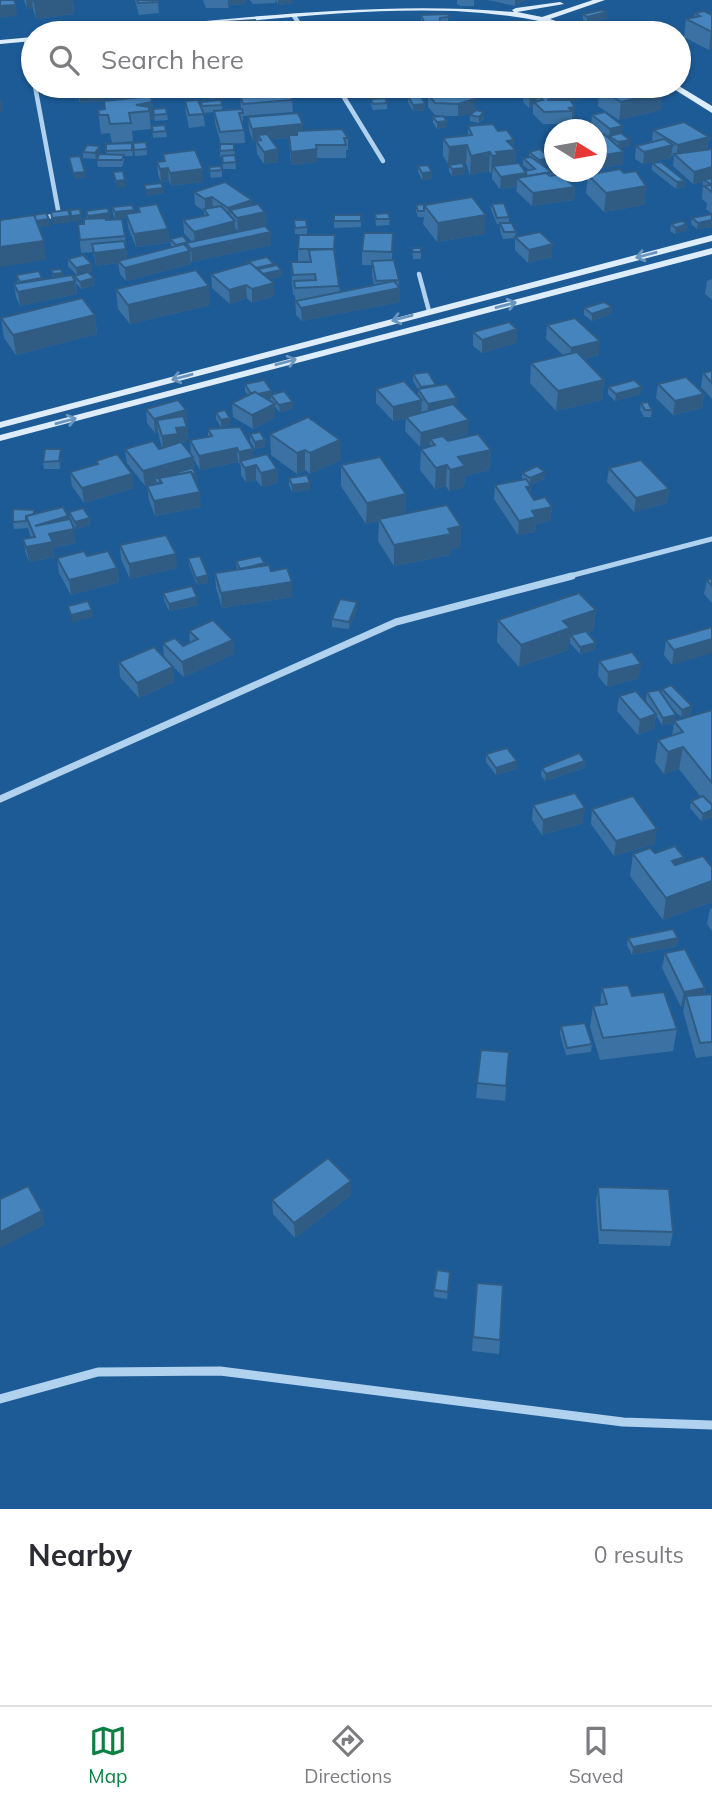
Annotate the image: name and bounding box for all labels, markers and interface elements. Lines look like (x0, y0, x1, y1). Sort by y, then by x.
search box (21, 21, 691, 98)
icon: search (45, 41, 83, 79)
text: Search here (101, 43, 244, 76)
north arrow (544, 119, 607, 182)
one-way arrow (635, 249, 658, 262)
one-way arrow (495, 297, 517, 310)
one-way arrow (391, 312, 414, 325)
one-way arrow (274, 355, 297, 368)
one-way arrow (171, 371, 194, 384)
one-way arrow (55, 413, 77, 426)
text: Nearby (28, 1536, 132, 1574)
text: 0 results (594, 1540, 684, 1569)
tab: Map (88, 1722, 127, 1788)
tab: Directions (304, 1722, 392, 1788)
tab: Saved (569, 1722, 624, 1788)

